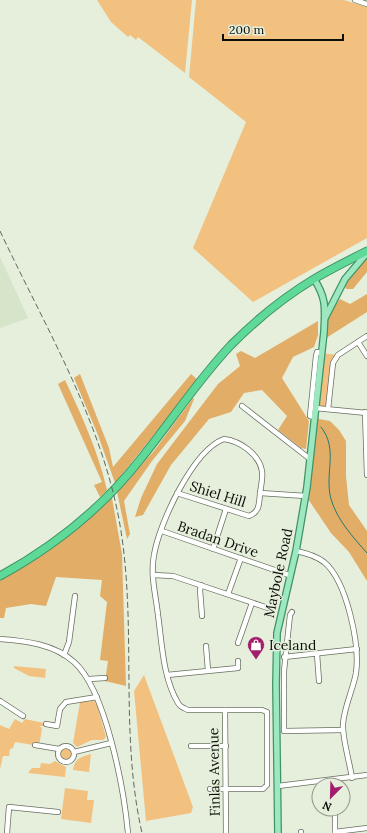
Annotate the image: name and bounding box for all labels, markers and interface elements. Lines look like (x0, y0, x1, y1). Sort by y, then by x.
scale bar (223, 16, 343, 42)
text: 200 m (229, 22, 265, 37)
street label: Shiel Hill (188, 477, 248, 511)
street label: Bradan Drive (175, 517, 261, 561)
street label: Maybole Road (260, 527, 296, 619)
shop icon: Iceland (246, 635, 266, 660)
place label: Iceland (269, 636, 316, 654)
street label: Finlas Avenue (204, 727, 224, 817)
north arrow (311, 777, 351, 817)
text: N (320, 798, 334, 814)

